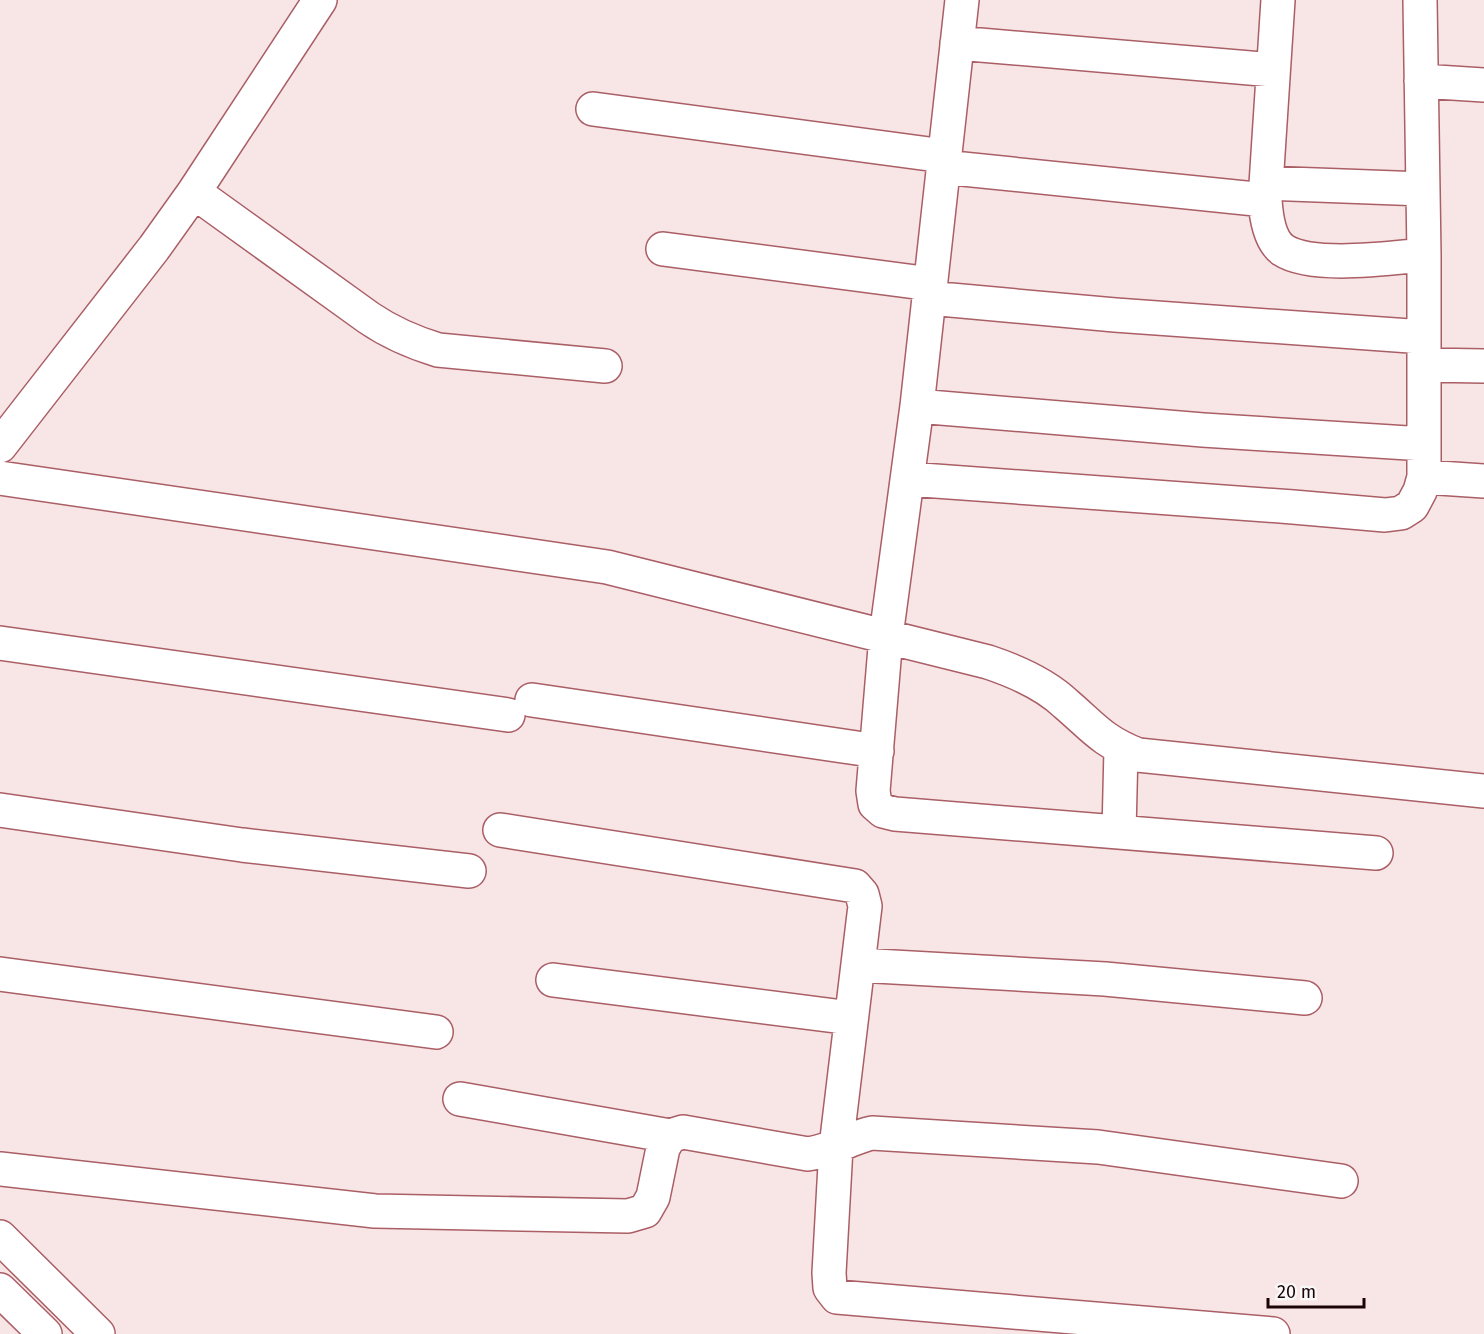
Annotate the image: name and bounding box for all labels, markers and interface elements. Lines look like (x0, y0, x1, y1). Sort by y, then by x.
scale bar (1268, 1271, 1364, 1309)
text: 20 m (1277, 1281, 1316, 1303)

